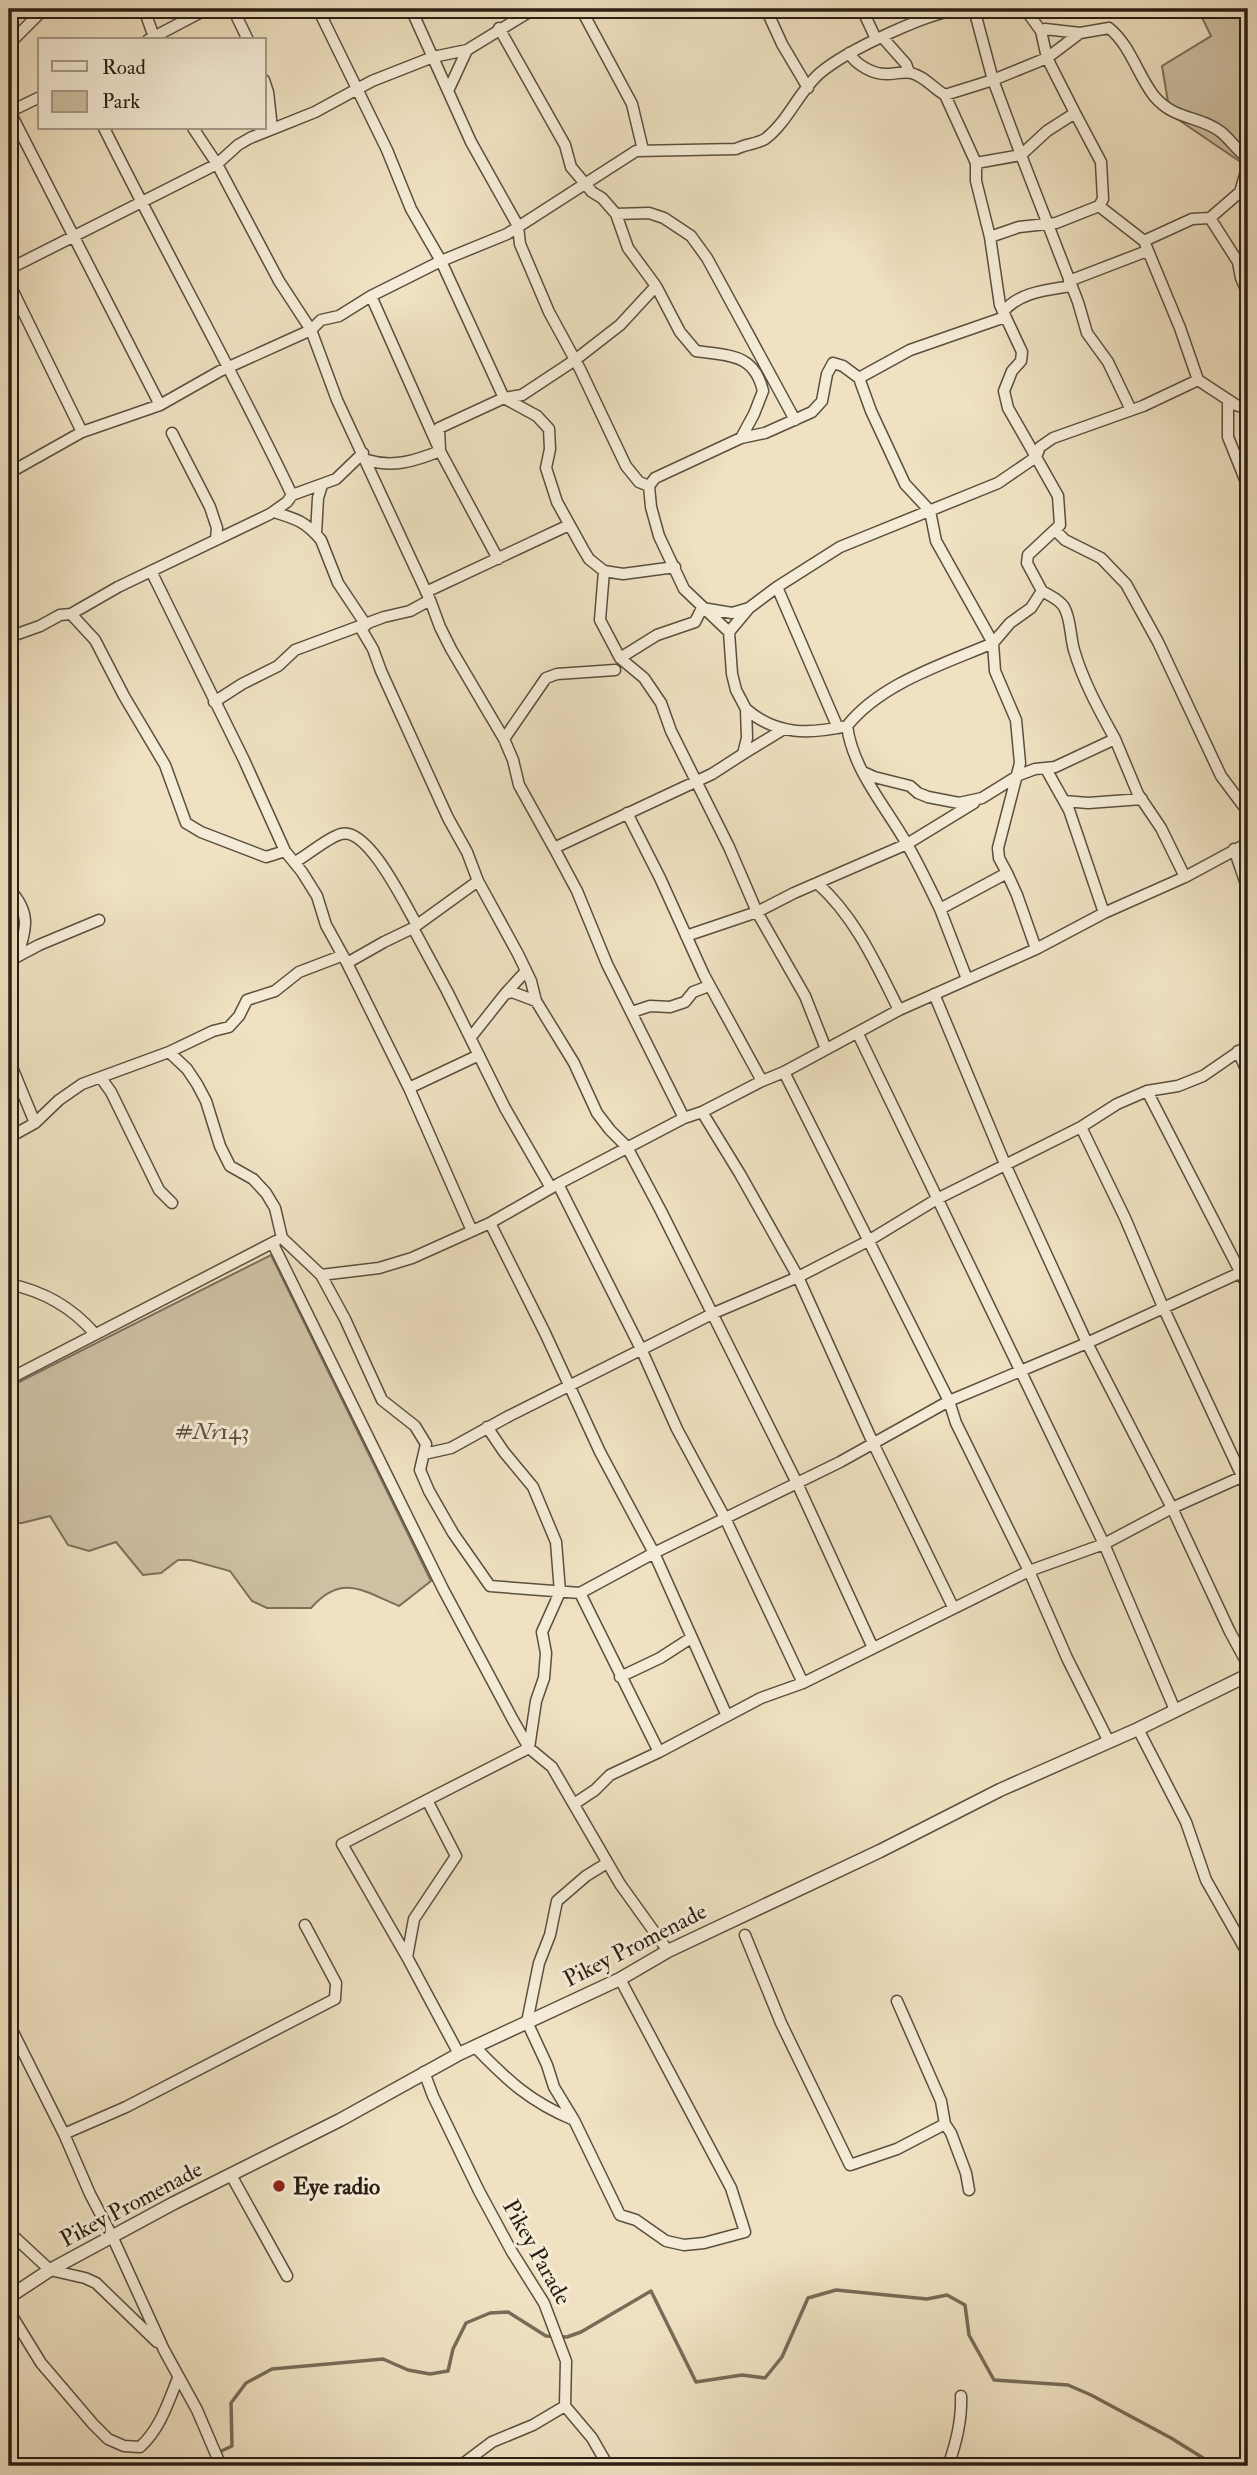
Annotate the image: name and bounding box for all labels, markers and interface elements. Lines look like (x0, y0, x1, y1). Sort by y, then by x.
legend (38, 38, 266, 130)
text: Road (102, 54, 147, 81)
text: Park (102, 88, 140, 115)
park label: #Nr143 (174, 1417, 250, 1446)
street label: Pikey Promenade (558, 1896, 712, 1994)
street label: Pikey Promenade (55, 2154, 208, 2254)
place label: Eye radio (293, 2172, 380, 2202)
marker: Eye radio (271, 2178, 287, 2194)
street label: Pikey Parade (496, 2194, 578, 2310)

